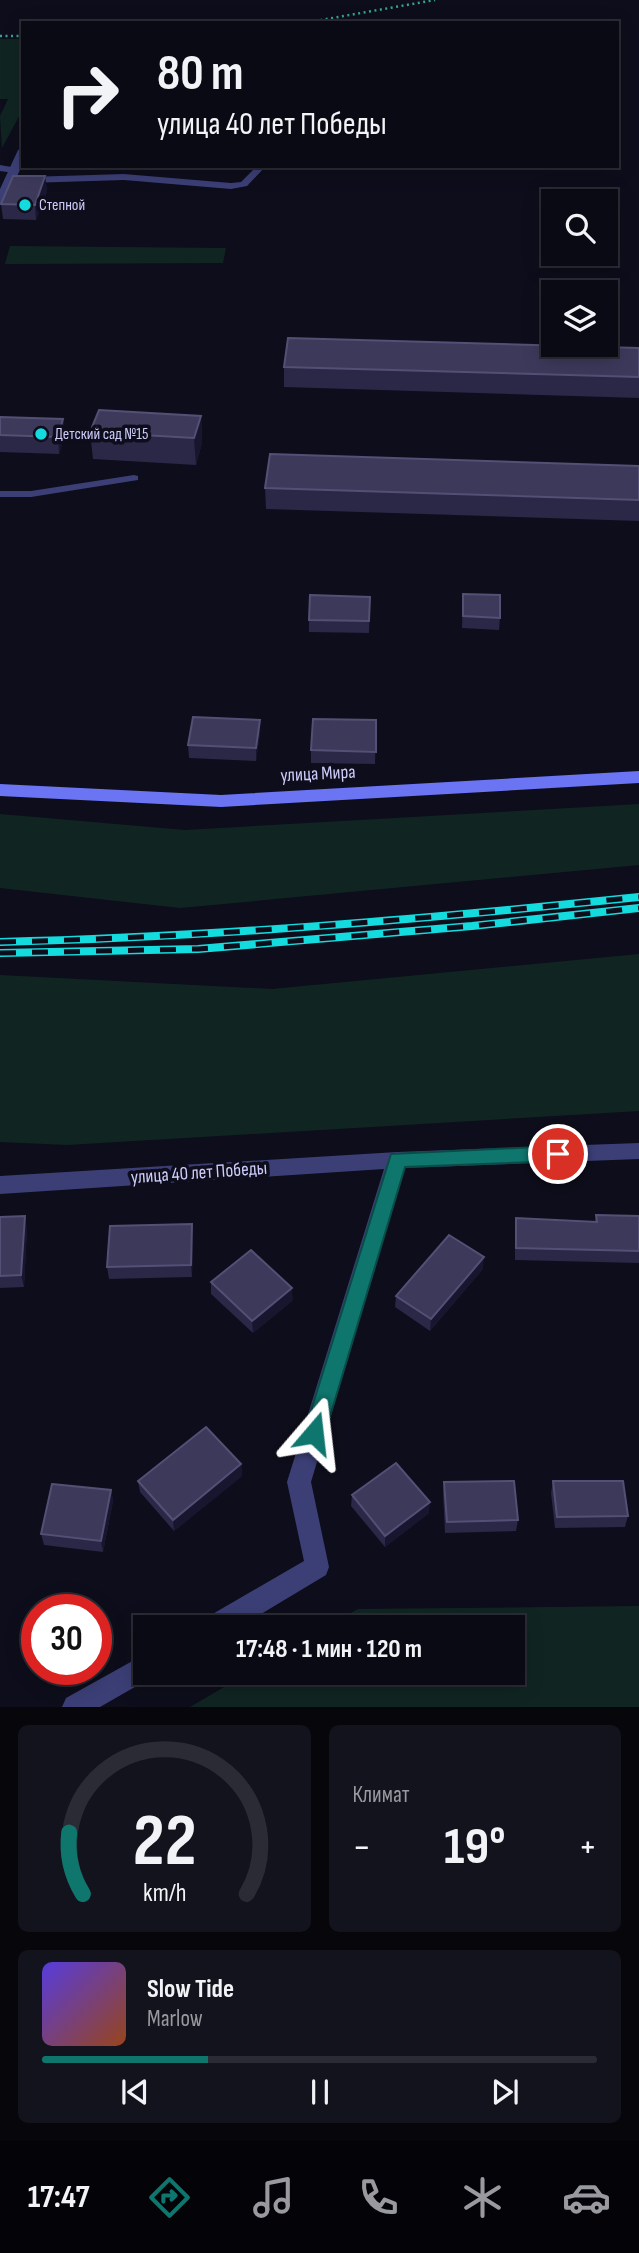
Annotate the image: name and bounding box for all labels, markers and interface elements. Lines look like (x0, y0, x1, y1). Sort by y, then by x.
text: 80 m (157, 45, 244, 104)
icon: right (42, 49, 133, 140)
text: улица 40 лет Победы (157, 105, 387, 144)
map controls (541, 189, 618, 357)
button: search (541, 189, 618, 266)
place label: Степной (39, 196, 85, 215)
marker: Степной (17, 197, 33, 213)
button: layers (541, 280, 618, 357)
place label: Детский сад №15 (55, 425, 148, 444)
marker: Детский сад №15 (33, 426, 49, 442)
street label: улица Мира (280, 761, 356, 787)
pin (528, 1124, 588, 1184)
icon: arrive (539, 1135, 577, 1173)
street label: улица 40 лет Победы (130, 1157, 268, 1189)
position arrow (277, 1396, 351, 1470)
speed limit sign: 30 (21, 1594, 112, 1685)
text: 17:48 · 1 мин · 120 m (236, 1634, 422, 1665)
text: Климат (353, 1781, 410, 1809)
text: 22 (132, 1799, 196, 1887)
text: 19° (444, 1816, 505, 1879)
text: − (353, 1825, 371, 1870)
text: + (578, 1825, 597, 1870)
text: km/h (143, 1878, 186, 1909)
text: Slow Tide (147, 1974, 234, 2005)
text: Marlow (147, 2005, 203, 2033)
icon: previous (116, 2073, 154, 2111)
icon: pause (301, 2073, 339, 2111)
icon: next (486, 2073, 524, 2111)
icon: directions (145, 2173, 194, 2222)
icon: music (249, 2173, 298, 2222)
icon: phone (354, 2173, 403, 2222)
icon: climate (458, 2173, 507, 2222)
icon: car (562, 2173, 611, 2222)
text: 17:47 (28, 2178, 89, 2217)

